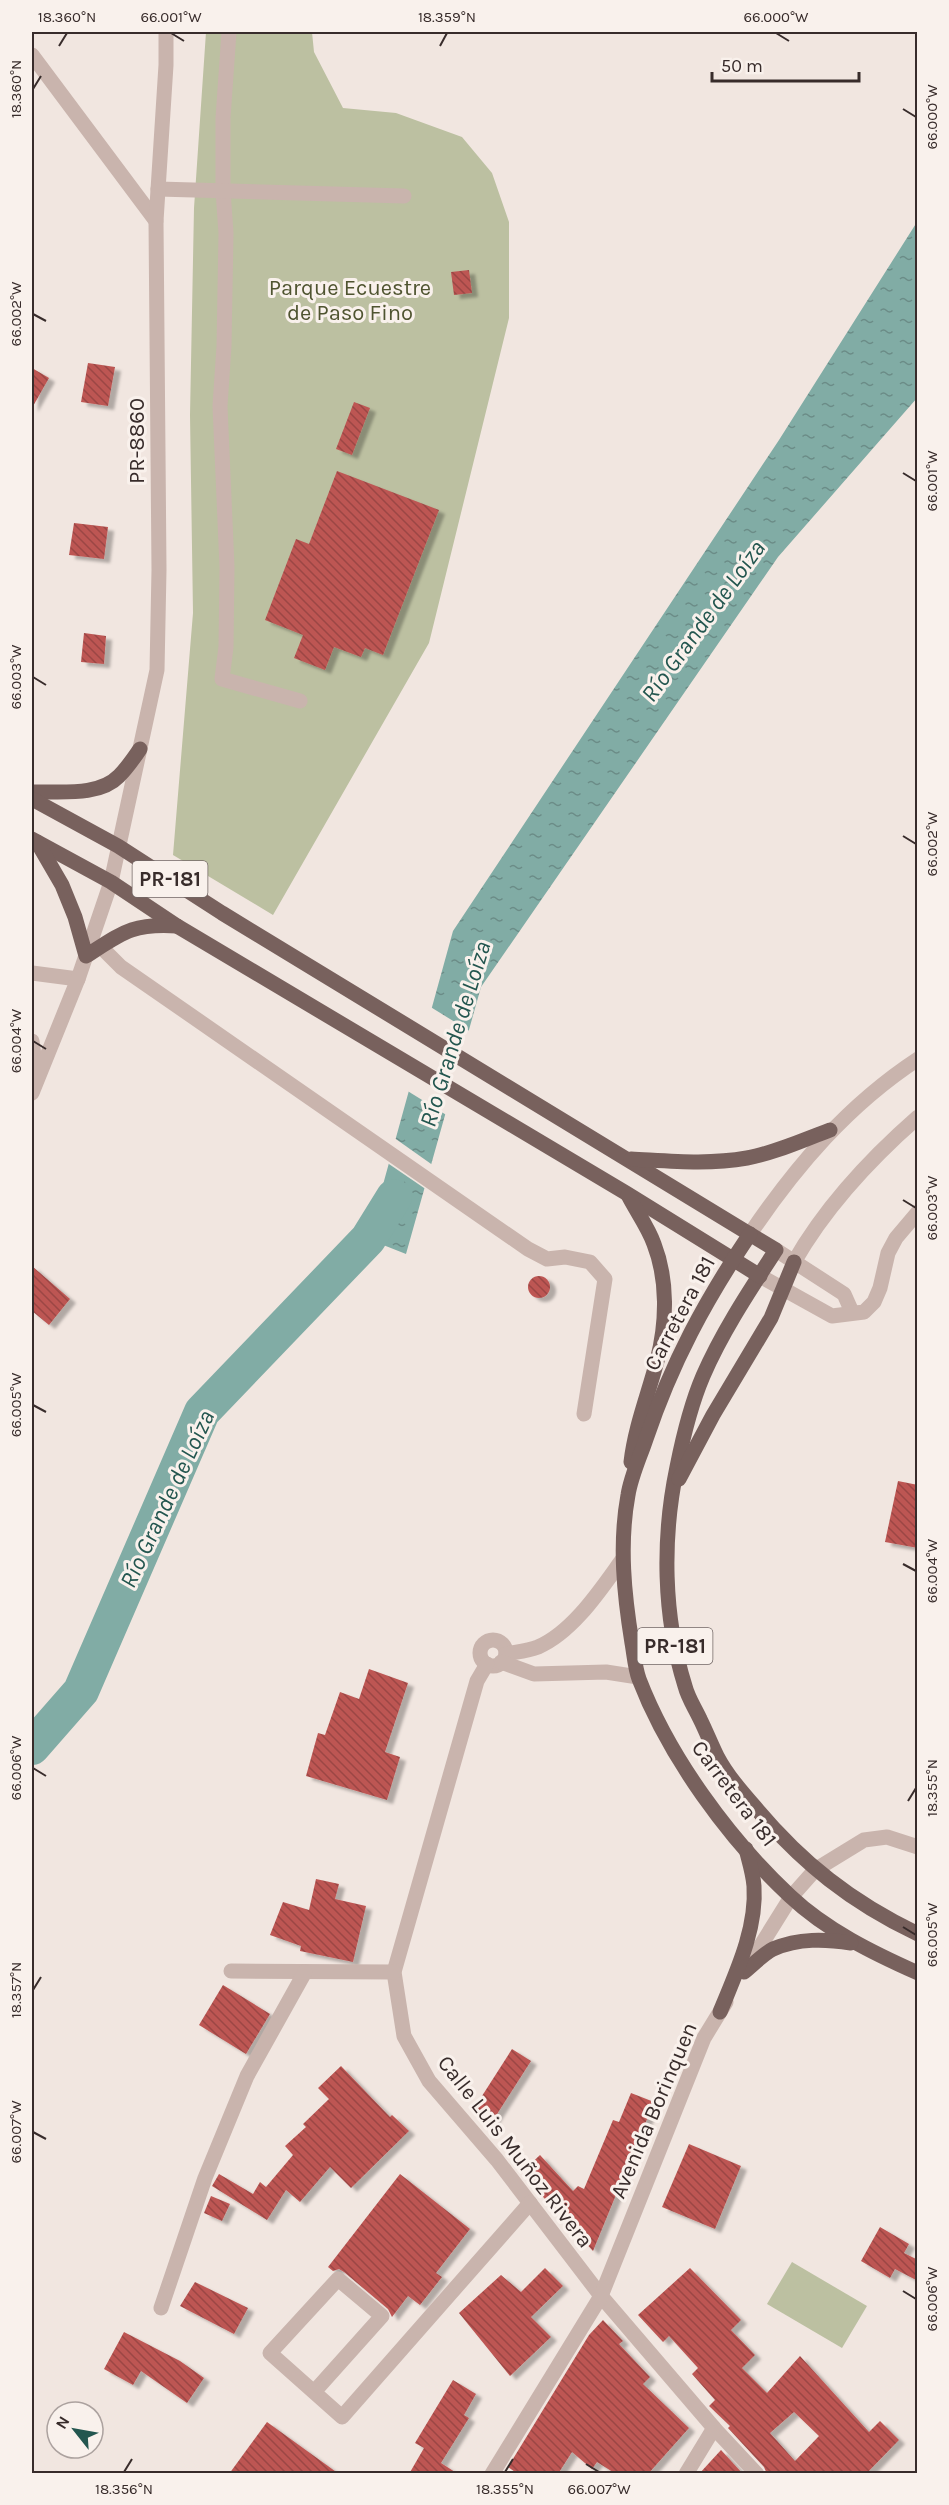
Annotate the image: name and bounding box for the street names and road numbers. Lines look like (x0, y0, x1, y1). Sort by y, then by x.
street label: PR-8860 (124, 398, 150, 484)
road number: PR-181 (132, 861, 207, 897)
street label: Carretera 181 (639, 1252, 721, 1375)
road number: PR-181 (638, 1628, 712, 1664)
street label: Carretera 181 (686, 1736, 782, 1852)
street label: Avenida Borinquen (605, 2018, 703, 2202)
street label: Calle Luis Muñoz Rivera (432, 2050, 598, 2253)

